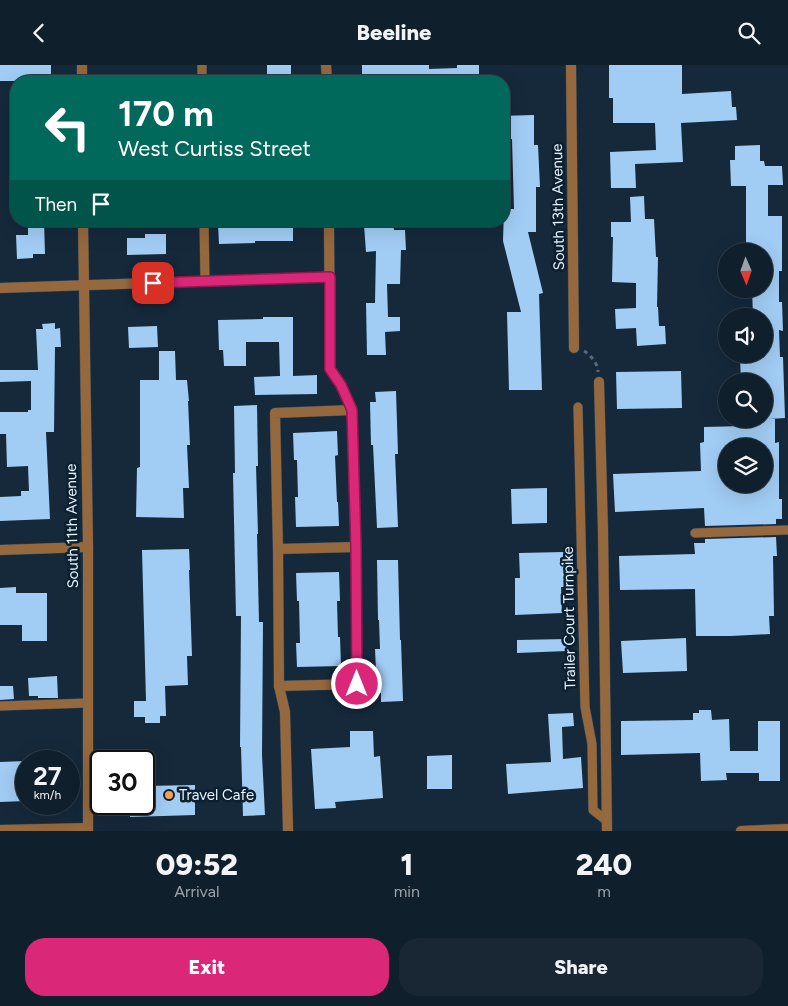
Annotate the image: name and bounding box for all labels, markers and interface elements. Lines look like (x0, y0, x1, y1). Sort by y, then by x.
icon: back (25, 19, 53, 47)
text: Beeline (357, 19, 431, 46)
icon: search (735, 19, 763, 47)
text: 170 m (118, 93, 214, 135)
icon: left (35, 95, 100, 160)
text: West Curtiss Street (118, 135, 311, 162)
street label: South 13th Avenue (548, 143, 568, 271)
icon: arrive (87, 190, 115, 218)
text: Then (35, 193, 77, 216)
north arrow (718, 243, 772, 297)
map controls (718, 243, 773, 493)
pin (132, 262, 174, 304)
icon: arrive (139, 269, 167, 297)
button: sound (718, 308, 773, 363)
button: search (718, 373, 773, 428)
button: layers (718, 438, 773, 493)
street label: South 11th Avenue (62, 463, 82, 589)
street label: Trailer Court Turnpike (559, 546, 579, 690)
position arrow (330, 657, 382, 709)
speed limit sign: 30 (90, 750, 155, 815)
text: 27 (33, 761, 62, 791)
place label: Travel Cafe (179, 786, 254, 804)
text: km/h (34, 788, 61, 802)
marker: Travel Cafe (163, 789, 175, 801)
text: 09:52 (156, 846, 238, 883)
text: 1 (400, 846, 413, 883)
text: 240 (576, 846, 632, 883)
text: Arrival (174, 882, 219, 901)
text: min (394, 882, 420, 901)
text: m (597, 882, 611, 901)
button: Exit (25, 938, 389, 996)
button: Share (399, 938, 763, 996)

